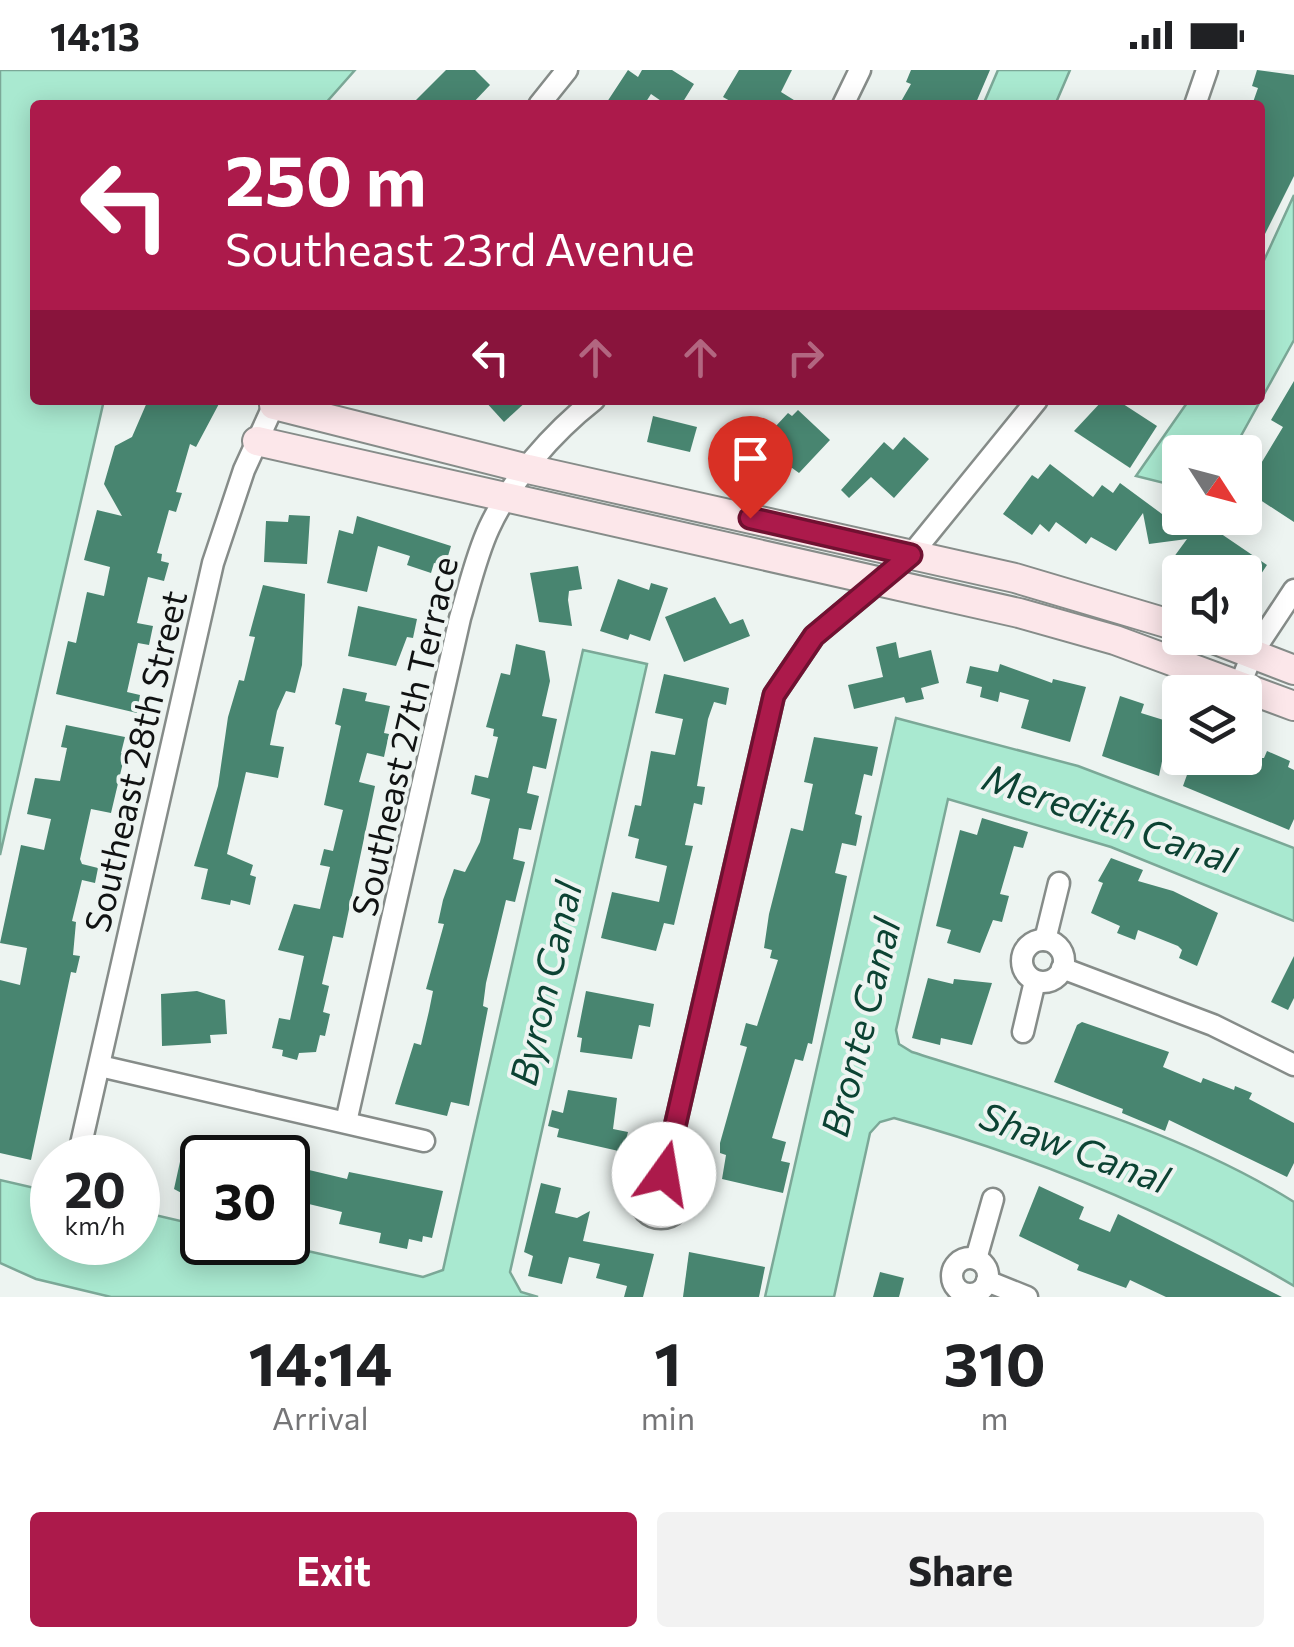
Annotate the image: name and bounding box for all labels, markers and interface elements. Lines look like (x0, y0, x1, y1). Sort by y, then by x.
text: 14:13 (50, 12, 140, 59)
text: 250 m (225, 135, 427, 220)
icon: left (60, 140, 190, 270)
text: Southeast 23rd Avenue (225, 220, 695, 275)
icon: left (463, 330, 518, 385)
icon: ahead (568, 330, 623, 385)
icon: ahead (673, 330, 728, 385)
icon: right (778, 330, 833, 385)
pin (708, 416, 793, 519)
icon: arrive (723, 431, 778, 486)
north arrow (1162, 435, 1262, 535)
map controls (1162, 435, 1262, 775)
street label: Southeast 27th Terrace (341, 552, 465, 920)
button: sound (1162, 555, 1262, 655)
street label: Southeast 28th Street (74, 586, 194, 936)
button: layers (1162, 675, 1262, 775)
water label: Meredith Canal (977, 752, 1244, 883)
water label: Byron Canal (498, 875, 591, 1089)
water label: Bronte Canal (809, 912, 909, 1141)
water label: Shaw Canal (974, 1090, 1177, 1202)
position arrow (612, 1122, 716, 1226)
speed limit sign: 30 (180, 1135, 310, 1265)
text: 20 (64, 1157, 126, 1218)
text: km/h (65, 1210, 125, 1240)
text: 14:14 (248, 1325, 392, 1398)
text: 1 (654, 1325, 681, 1398)
text: 310 (944, 1325, 1046, 1398)
text: Arrival (272, 1397, 369, 1437)
text: min (641, 1397, 695, 1437)
text: m (981, 1397, 1009, 1437)
button: Exit (30, 1512, 637, 1627)
button: Share (657, 1512, 1264, 1627)

